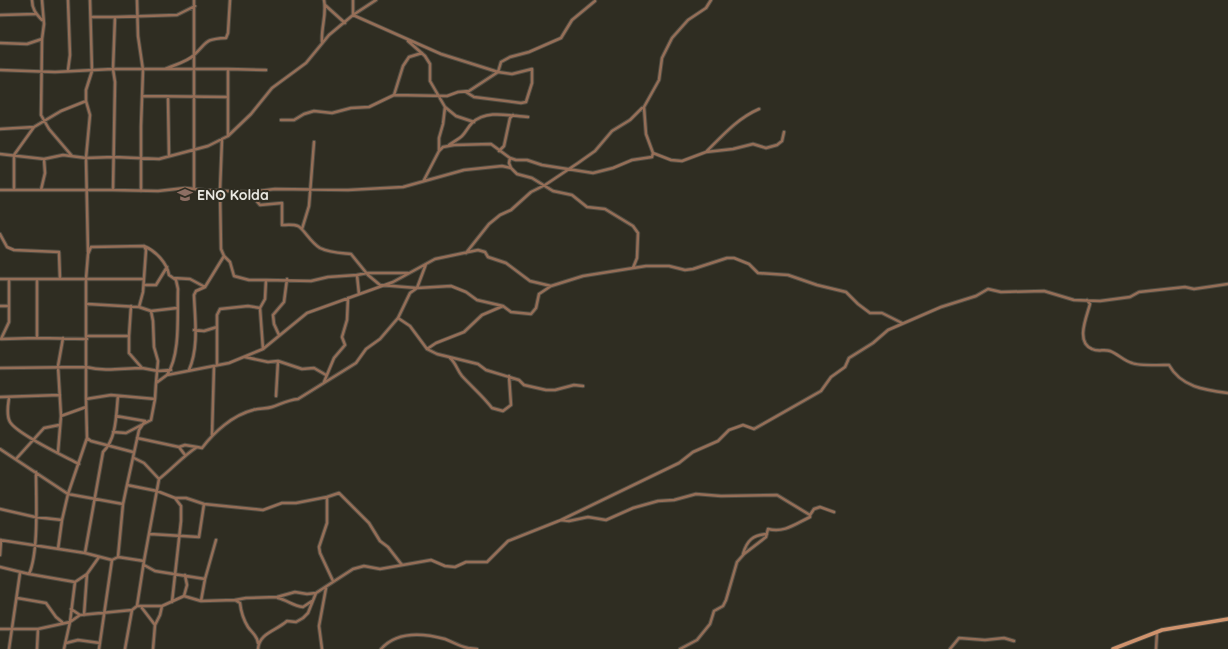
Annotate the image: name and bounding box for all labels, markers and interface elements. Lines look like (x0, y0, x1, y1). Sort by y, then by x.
school or university icon: ENO Kolda (176, 186, 194, 204)
place label: ENO Kolda (197, 186, 269, 204)

